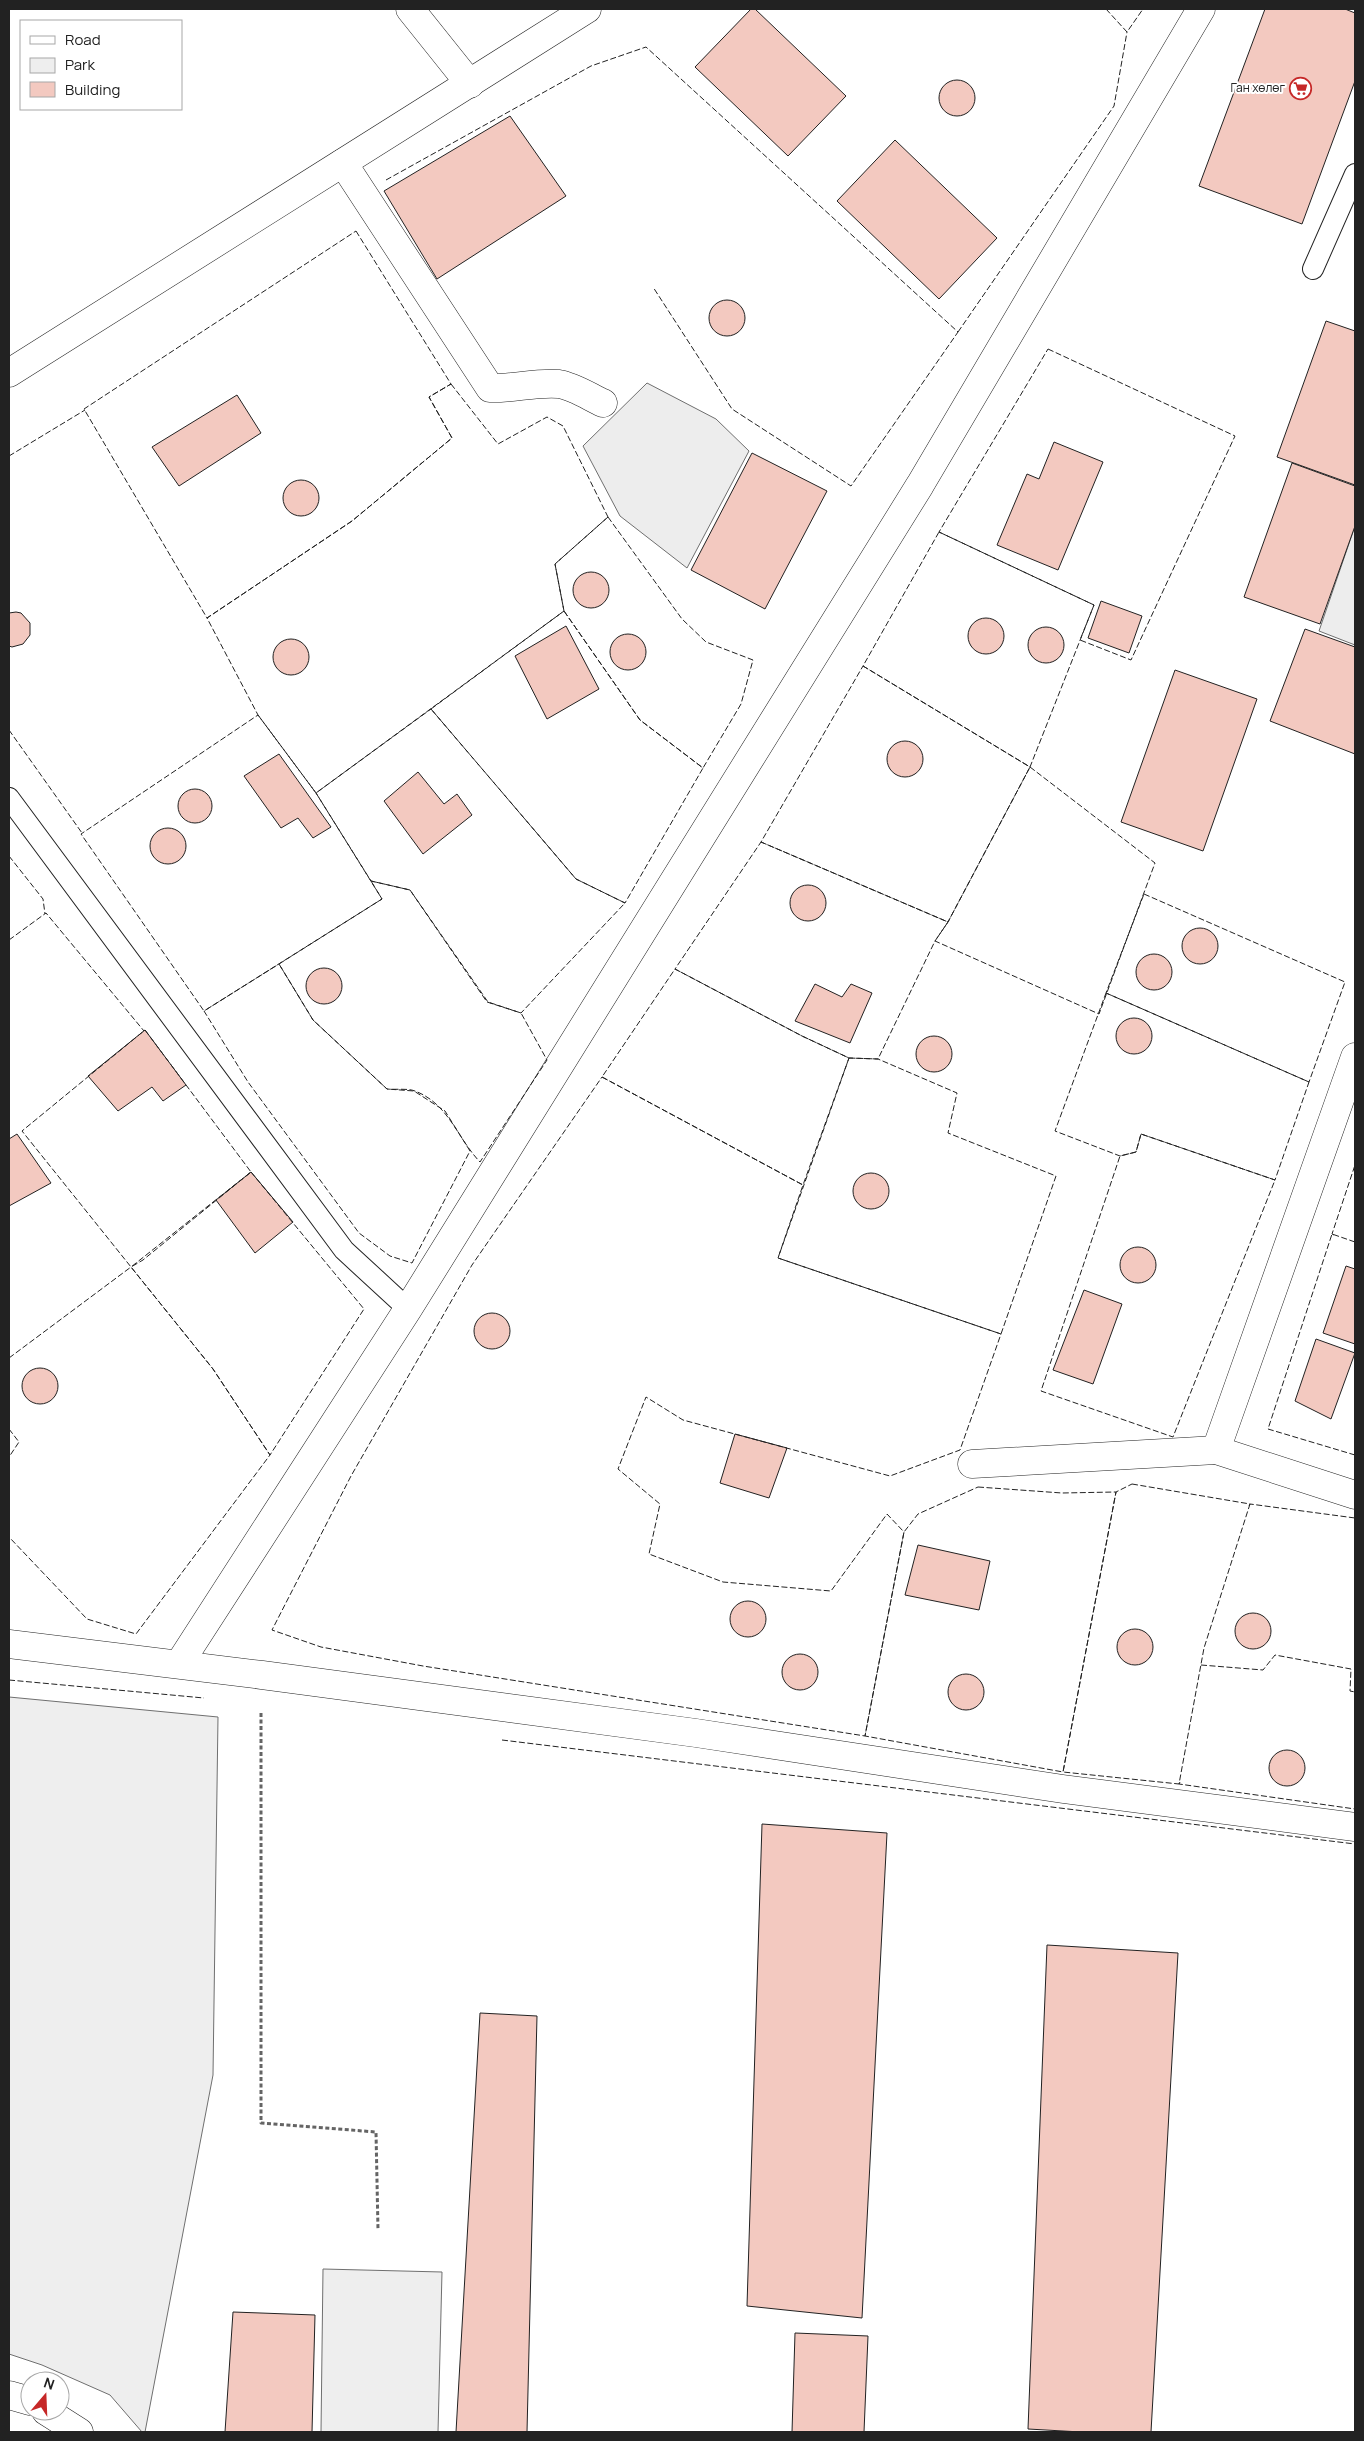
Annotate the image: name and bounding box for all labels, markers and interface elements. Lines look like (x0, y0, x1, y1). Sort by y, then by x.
legend (20, 20, 182, 110)
text: Road (65, 29, 101, 50)
text: Park (65, 54, 95, 75)
supermarket icon: Ган хөлөг (1289, 76, 1313, 100)
text: Building (65, 79, 120, 100)
place label: Ган хөлөг (1231, 79, 1285, 96)
north arrow (20, 2371, 70, 2421)
text: N (42, 2373, 57, 2394)

